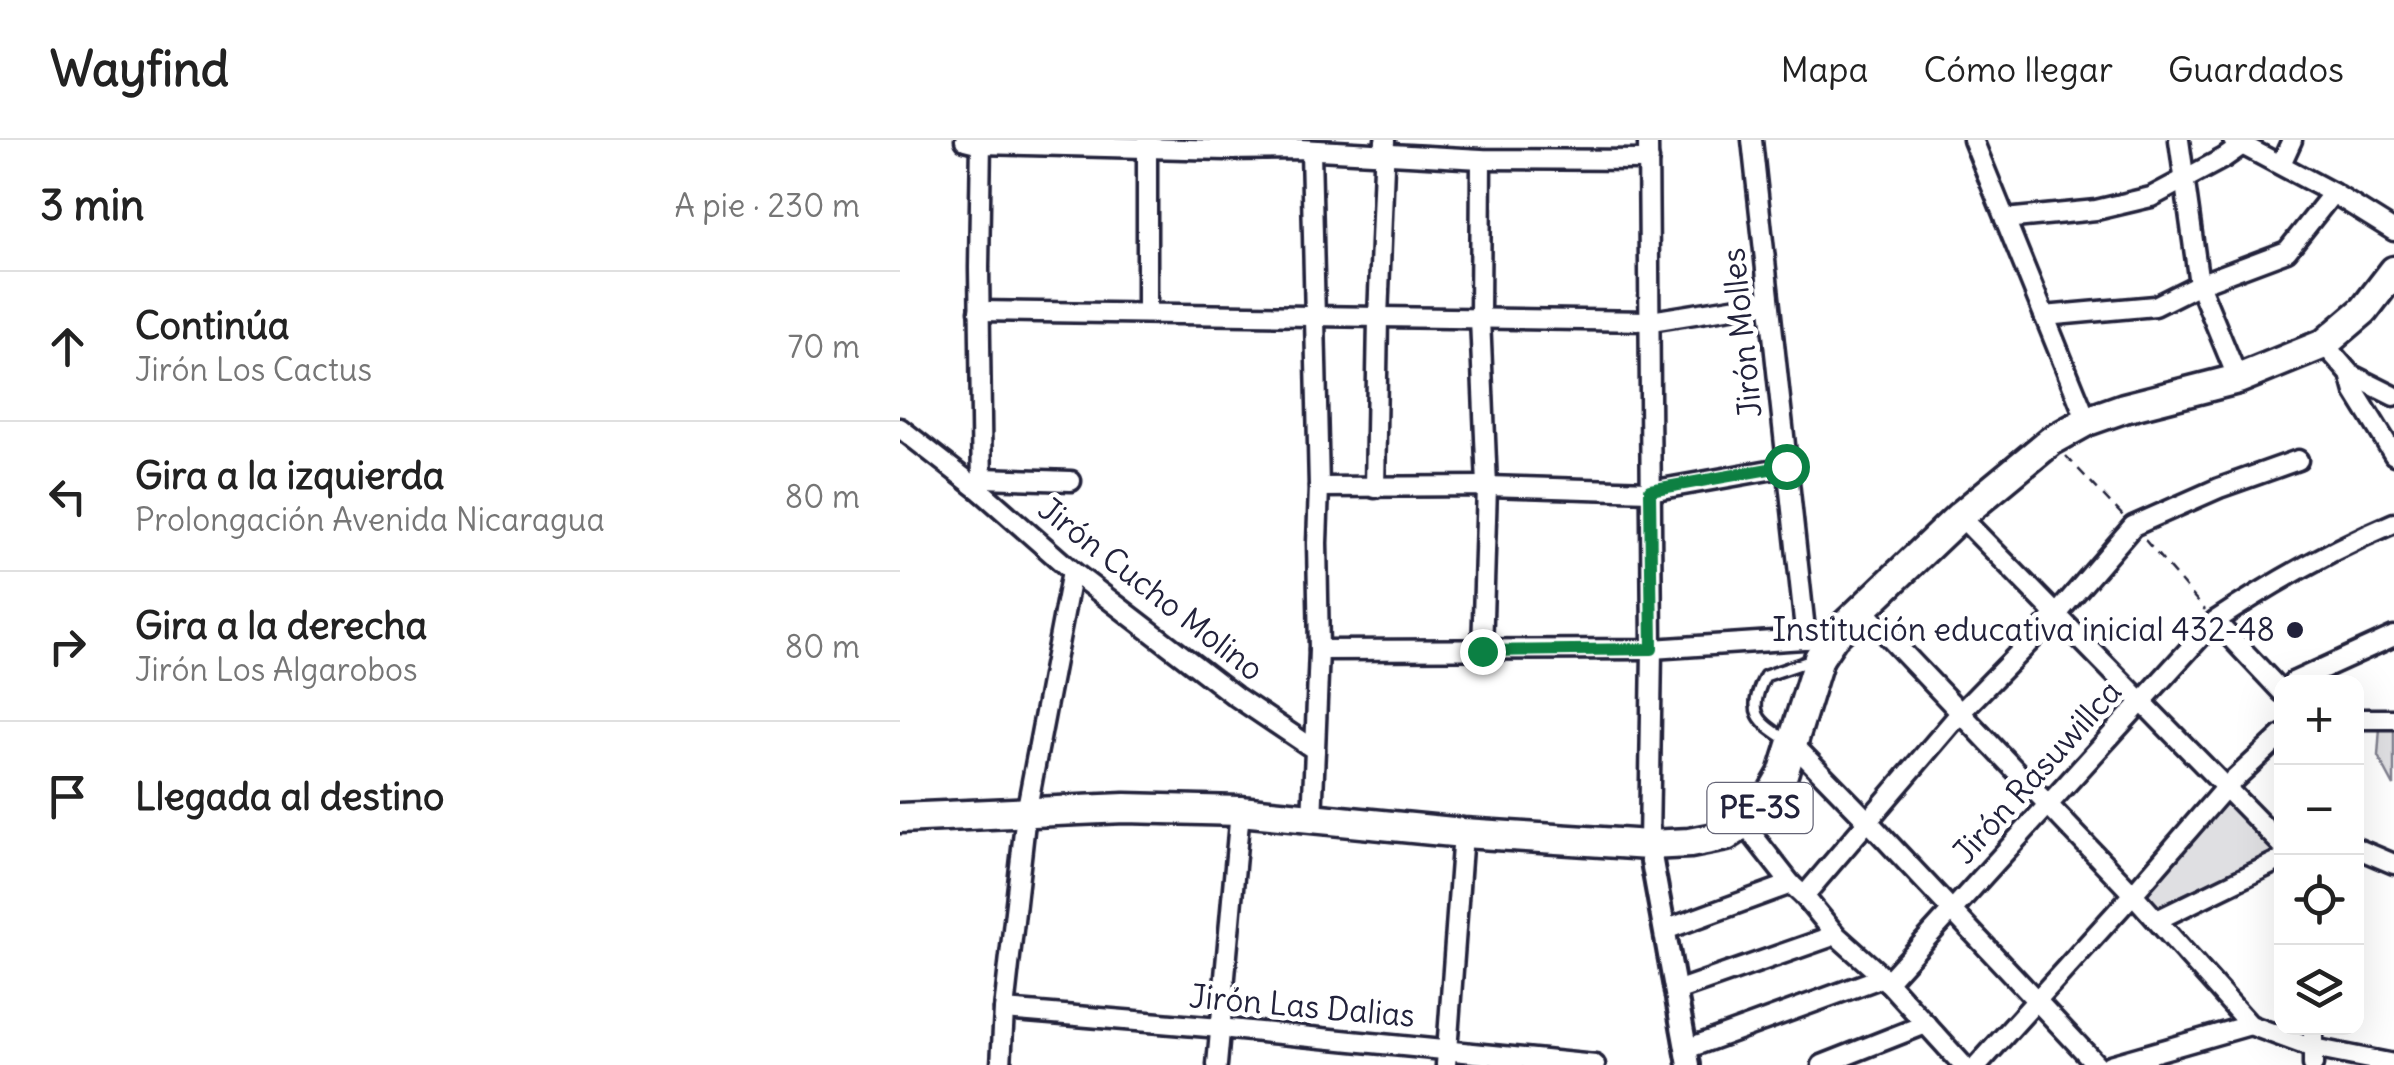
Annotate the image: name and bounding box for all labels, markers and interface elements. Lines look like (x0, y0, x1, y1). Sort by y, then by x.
text: Wayfind (50, 39, 229, 99)
text: Mapa (1780, 47, 1869, 91)
text: Cómo llegar (1924, 47, 2113, 91)
text: Guardados (2168, 47, 2344, 91)
text: 3 min (40, 179, 144, 231)
text: A pie · 230 m (674, 185, 860, 226)
street label: Jirón Molles (1712, 246, 1771, 420)
text: Continúa (135, 302, 290, 349)
icon: ahead (40, 319, 95, 374)
text: 70 m (788, 326, 860, 367)
text: Jirón Los Cactus (135, 349, 372, 390)
route start (1764, 444, 1810, 490)
text: Gira a la izquierda (135, 452, 445, 499)
icon: left (40, 469, 95, 524)
text: 80 m (785, 476, 860, 517)
street label: Jirón Cucho Molino (1030, 488, 1272, 689)
text: Prolongación Avenida Nicaragua (135, 499, 605, 540)
text: Gira a la derecha (135, 602, 427, 649)
place label: Institución educativa inicial 432-48 (1772, 609, 2275, 650)
icon: right (40, 619, 95, 674)
marker: Institución educativa inicial 432-48 (2284, 619, 2306, 641)
text: 80 m (785, 626, 860, 667)
route end (1460, 629, 1506, 675)
text: Jirón Los Algarobos (135, 649, 418, 690)
street label: Jirón Rasuwillca (1943, 671, 2130, 872)
map controls (2274, 675, 2364, 1035)
button: + (2274, 675, 2364, 765)
button: − (2274, 765, 2364, 855)
icon: arrive (40, 769, 95, 824)
text: Llegada al destino (135, 773, 444, 820)
road number: PE-3S (1708, 783, 1812, 833)
button: locate (2274, 855, 2364, 945)
button: layers (2274, 945, 2364, 1035)
street label: Jirón Las Dalias (1187, 975, 1417, 1036)

